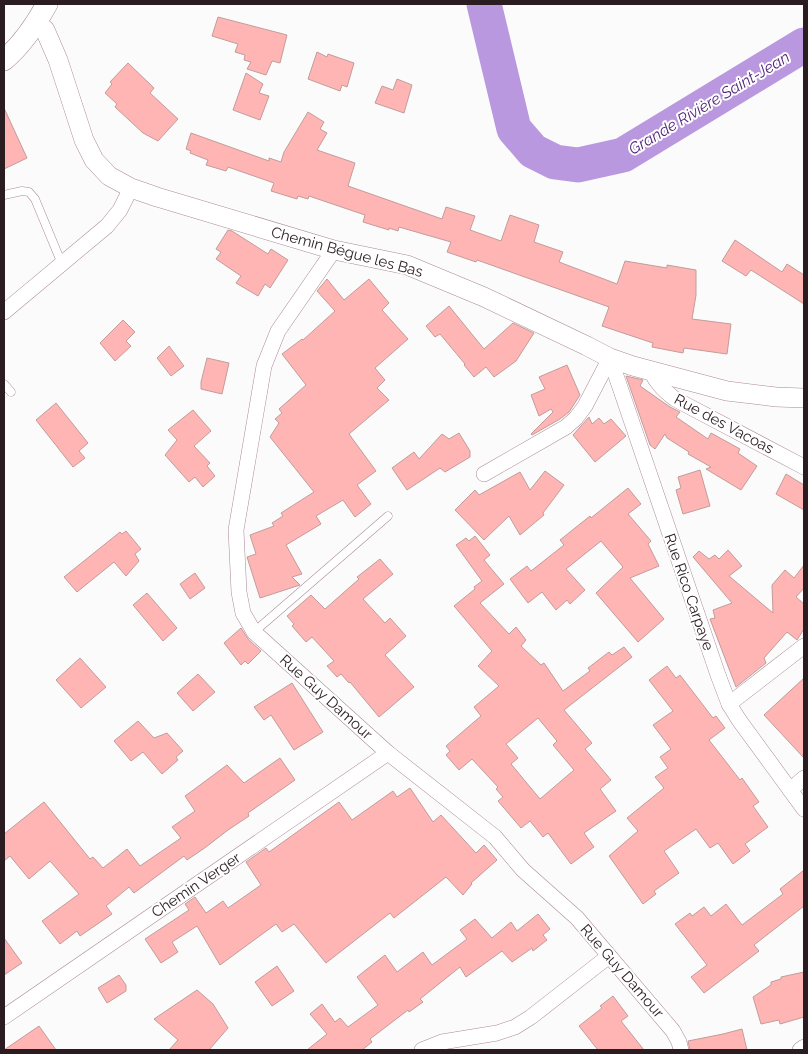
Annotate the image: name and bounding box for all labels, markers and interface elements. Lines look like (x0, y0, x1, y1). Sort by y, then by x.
water label: Grande Rivière Saint-Jean (625, 47, 793, 159)
street label: Chemin Bégue les Bas (269, 223, 425, 281)
street label: Rue des Vacoas (671, 390, 777, 458)
street label: Rue Rico Carpaye (661, 531, 718, 653)
street label: Rue Guy Damour (276, 651, 376, 744)
street label: Chemin Verger (148, 848, 244, 921)
street label: Rue Guy Damour (576, 921, 668, 1022)

